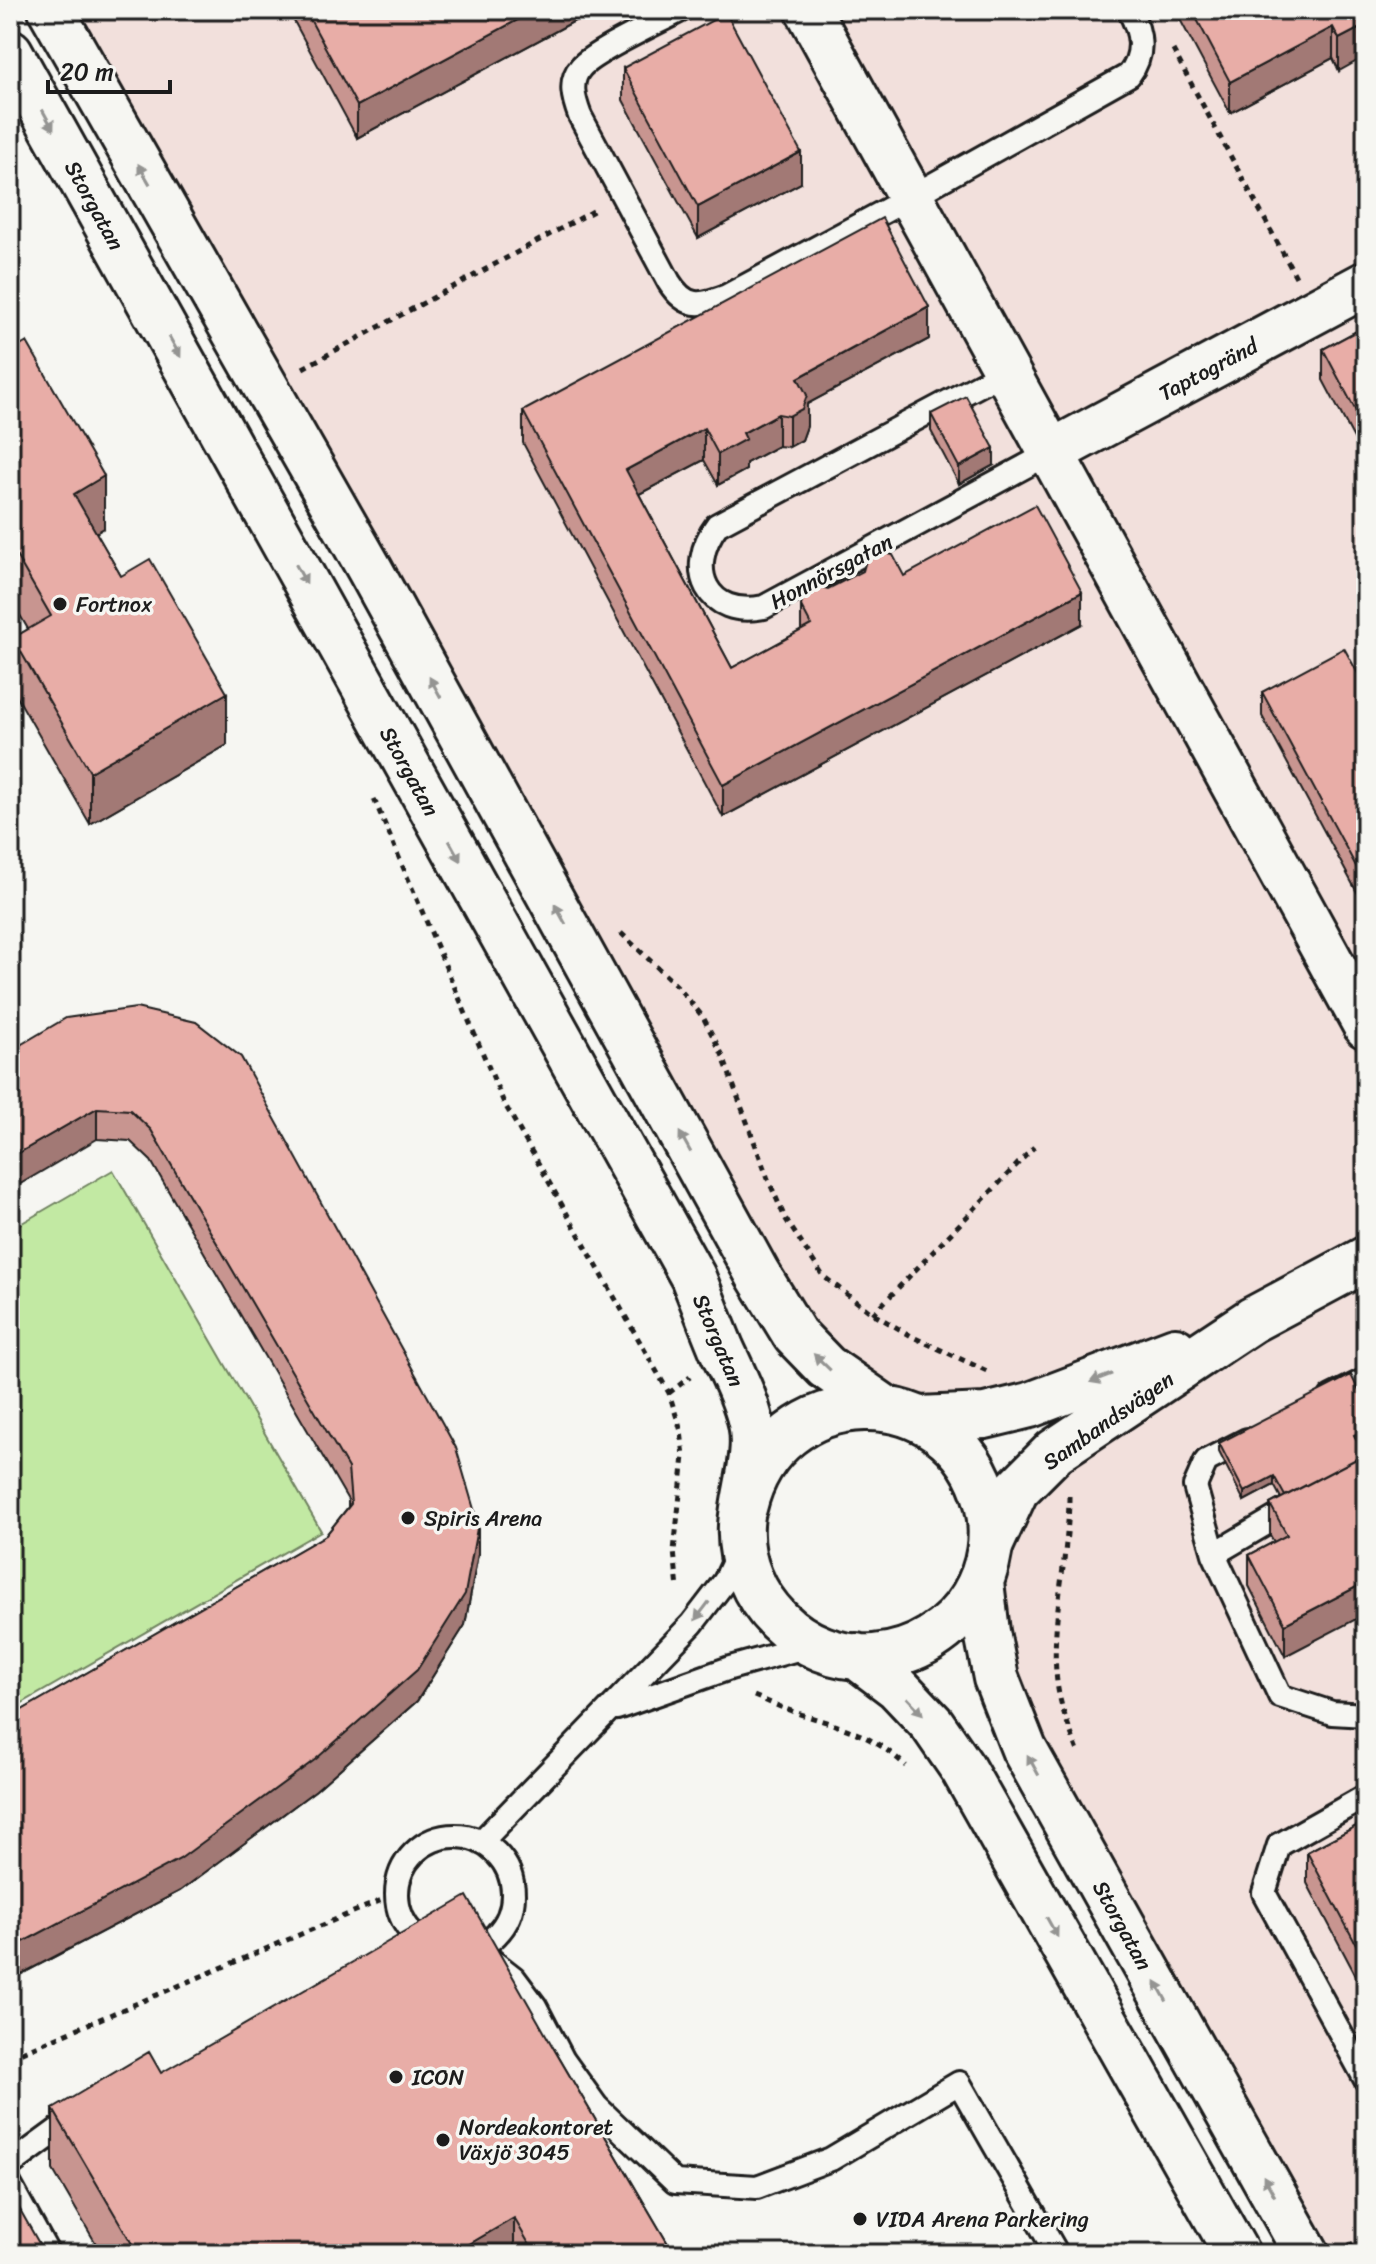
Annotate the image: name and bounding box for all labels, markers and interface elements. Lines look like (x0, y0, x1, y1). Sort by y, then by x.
scale bar (48, 44, 170, 94)
text: 20 m (60, 51, 114, 93)
one-way arrow (41, 109, 55, 131)
street label: Storgatan (54, 153, 136, 258)
one-way arrow (137, 162, 151, 185)
street label: Taptogränd (1151, 326, 1266, 412)
one-way arrow (168, 336, 181, 359)
street label: Honnörsgatan (763, 523, 900, 620)
one-way arrow (294, 563, 308, 586)
place label: Fortnox (76, 585, 153, 624)
marker: Fortnox (51, 595, 69, 613)
one-way arrow (428, 675, 441, 698)
street label: Storgatan (369, 719, 451, 824)
one-way arrow (448, 839, 462, 862)
one-way arrow (553, 903, 567, 926)
one-way arrow (679, 1131, 693, 1153)
street label: Storgatan (681, 1287, 756, 1393)
one-way arrow (813, 1353, 832, 1371)
street label: Sambandsvägen (1034, 1360, 1183, 1480)
one-way arrow (1089, 1372, 1113, 1385)
place label: Spiris Arena (424, 1499, 542, 1538)
marker: Spiris Arena (399, 1509, 417, 1527)
one-way arrow (695, 1601, 711, 1621)
one-way arrow (906, 1697, 924, 1716)
one-way arrow (1026, 1754, 1040, 1776)
street label: Storgatan (1082, 1873, 1164, 1978)
one-way arrow (1045, 1915, 1059, 1938)
one-way arrow (1154, 1980, 1167, 2003)
place label: ICON (411, 2058, 465, 2097)
marker: ICON (387, 2068, 405, 2086)
place label: Nordeakontoret Växjö 3045 (459, 2108, 614, 2172)
marker: Nordeakontoret Växjö 3045 (434, 2131, 452, 2149)
one-way arrow (1262, 2174, 1276, 2197)
place label: VIDA Arena Parkering (876, 2200, 1089, 2239)
marker: VIDA Arena Parkering (851, 2210, 869, 2228)

